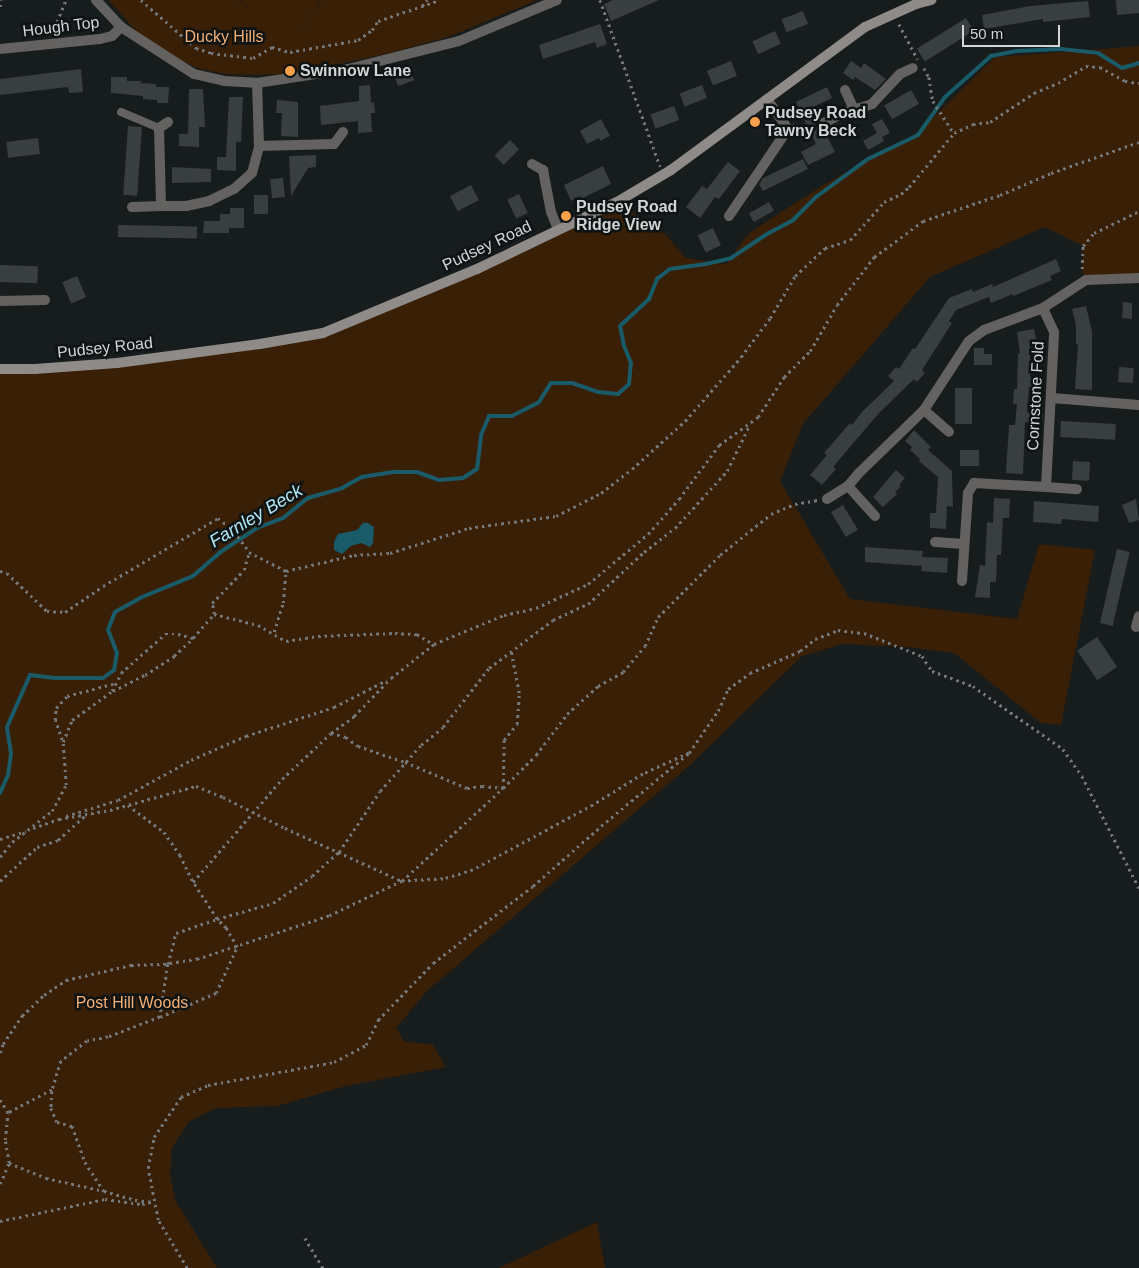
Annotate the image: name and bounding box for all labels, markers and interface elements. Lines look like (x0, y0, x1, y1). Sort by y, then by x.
street label: Hough Top (21, 13, 101, 41)
scale bar (964, 15, 1062, 47)
text: 50 m (970, 25, 1003, 42)
park label: Ducky Hills (184, 27, 264, 47)
place label: Swinnow Lane (300, 61, 411, 81)
marker: Swinnow Lane (284, 65, 296, 77)
place label: Pudsey Road Tawny Beck (765, 103, 866, 141)
marker: Pudsey Road Tawny Beck (749, 116, 761, 128)
place label: Pudsey Road Ridge View (576, 197, 677, 235)
marker: Pudsey Road Ridge View (560, 210, 572, 222)
street label: Pudsey Road (439, 217, 535, 275)
street label: Pudsey Road (56, 333, 154, 363)
street label: Cornstone Fold (1024, 341, 1048, 451)
water label: Farnley Beck (205, 480, 307, 552)
park label: Post Hill Woods (76, 993, 188, 1013)

